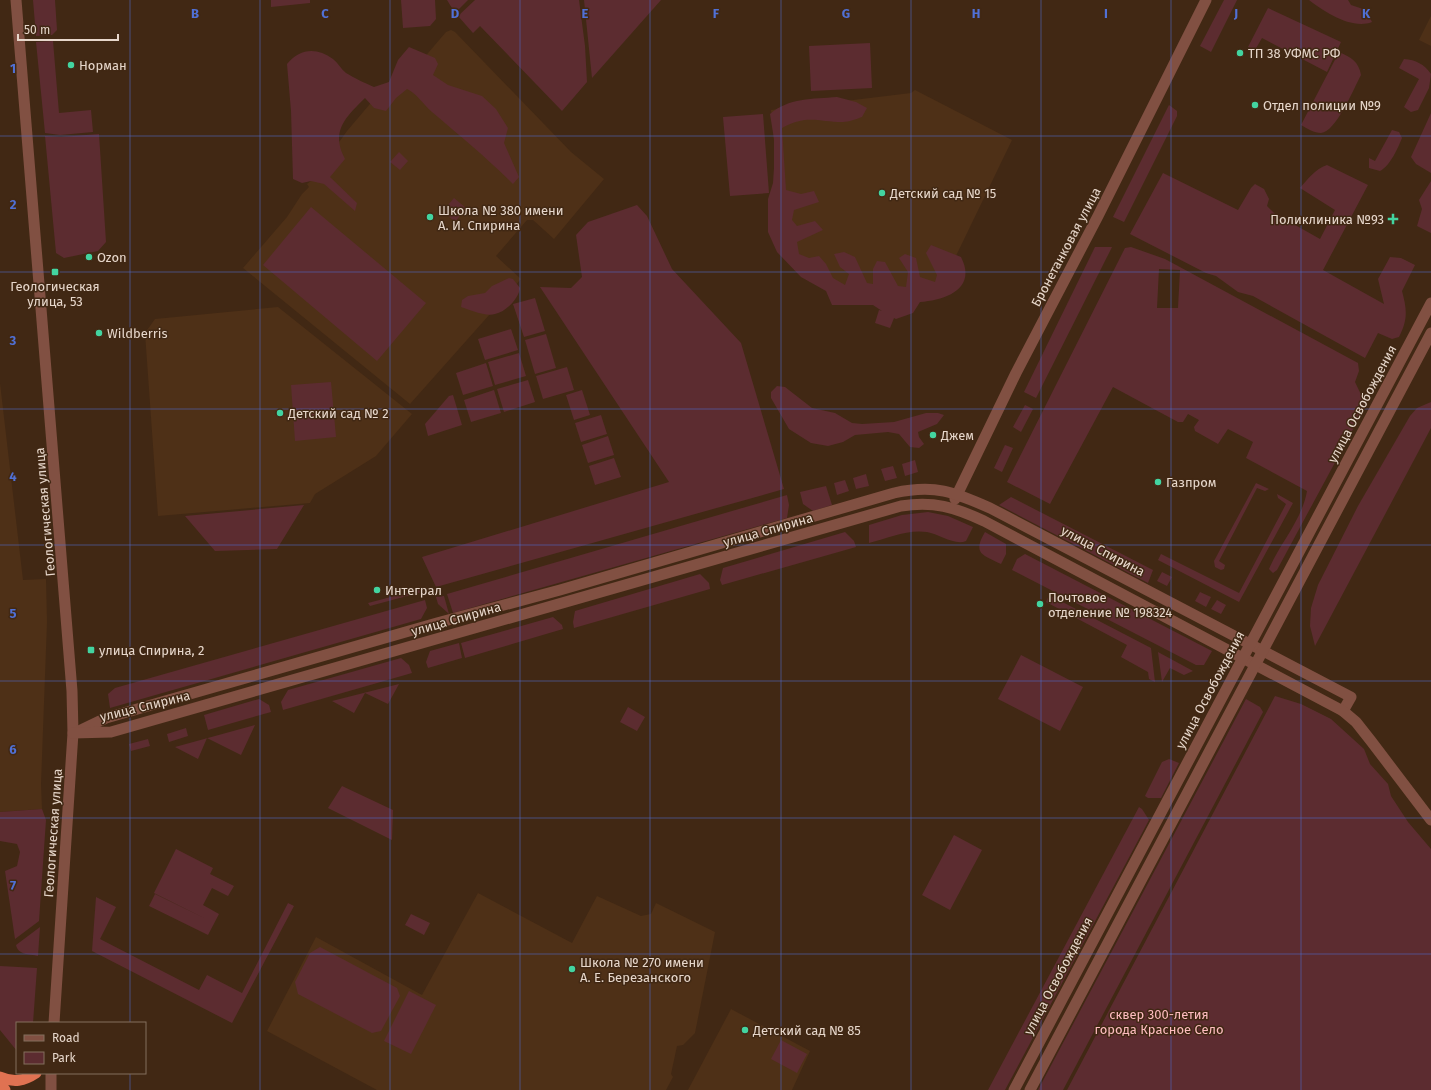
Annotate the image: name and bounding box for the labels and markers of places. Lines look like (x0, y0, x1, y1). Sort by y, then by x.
place label: ТП 38 УФМС РФ (1248, 46, 1341, 61)
marker: ТП 38 УФМС РФ (1235, 48, 1245, 58)
place label: Норман (79, 58, 127, 73)
marker: Норман (66, 60, 76, 70)
place label: Отдел полиции №9 (1263, 98, 1381, 113)
marker: Отдел полиции №9 (1250, 100, 1260, 110)
place label: Детский сад № 15 (889, 186, 996, 201)
marker: Детский сад № 15 (877, 188, 887, 198)
place label: Школа № 380 имени А. И. Спирина (438, 203, 564, 233)
marker: Школа № 380 имени А. И. Спирина (425, 212, 435, 222)
place label: Поликлиника №93 (1270, 212, 1384, 227)
marker: Поликлиника №93 (1387, 213, 1399, 225)
place label: Ozon (97, 250, 127, 265)
marker: Ozon (84, 252, 94, 262)
marker: Геологическая улица, 53 (50, 267, 60, 277)
place label: Геологическая улица, 53 (10, 279, 100, 309)
place label: Wildberris (107, 326, 168, 341)
marker: Wildberris (94, 328, 104, 338)
place label: Детский сад № 2 (287, 406, 389, 421)
marker: Детский сад № 2 (275, 408, 285, 418)
place label: Джем (940, 428, 974, 443)
marker: Джем (928, 430, 938, 440)
place label: Газпром (1166, 475, 1217, 490)
marker: Газпром (1153, 477, 1163, 487)
place label: Интеграл (385, 583, 442, 598)
marker: Интеграл (372, 585, 382, 595)
place label: Почтовое отделение № 198324 (1048, 590, 1172, 620)
marker: Почтовое отделение № 198324 (1035, 599, 1045, 609)
place label: улица Спирина, 2 (99, 643, 205, 658)
marker: улица Спирина, 2 (86, 645, 96, 655)
place label: Школа № 270 имени А. Е. Березанского (580, 955, 704, 985)
marker: Школа № 270 имени А. Е. Березанского (567, 964, 577, 974)
place label: Детский сад № 85 (752, 1023, 861, 1038)
marker: Детский сад № 85 (740, 1025, 750, 1035)

